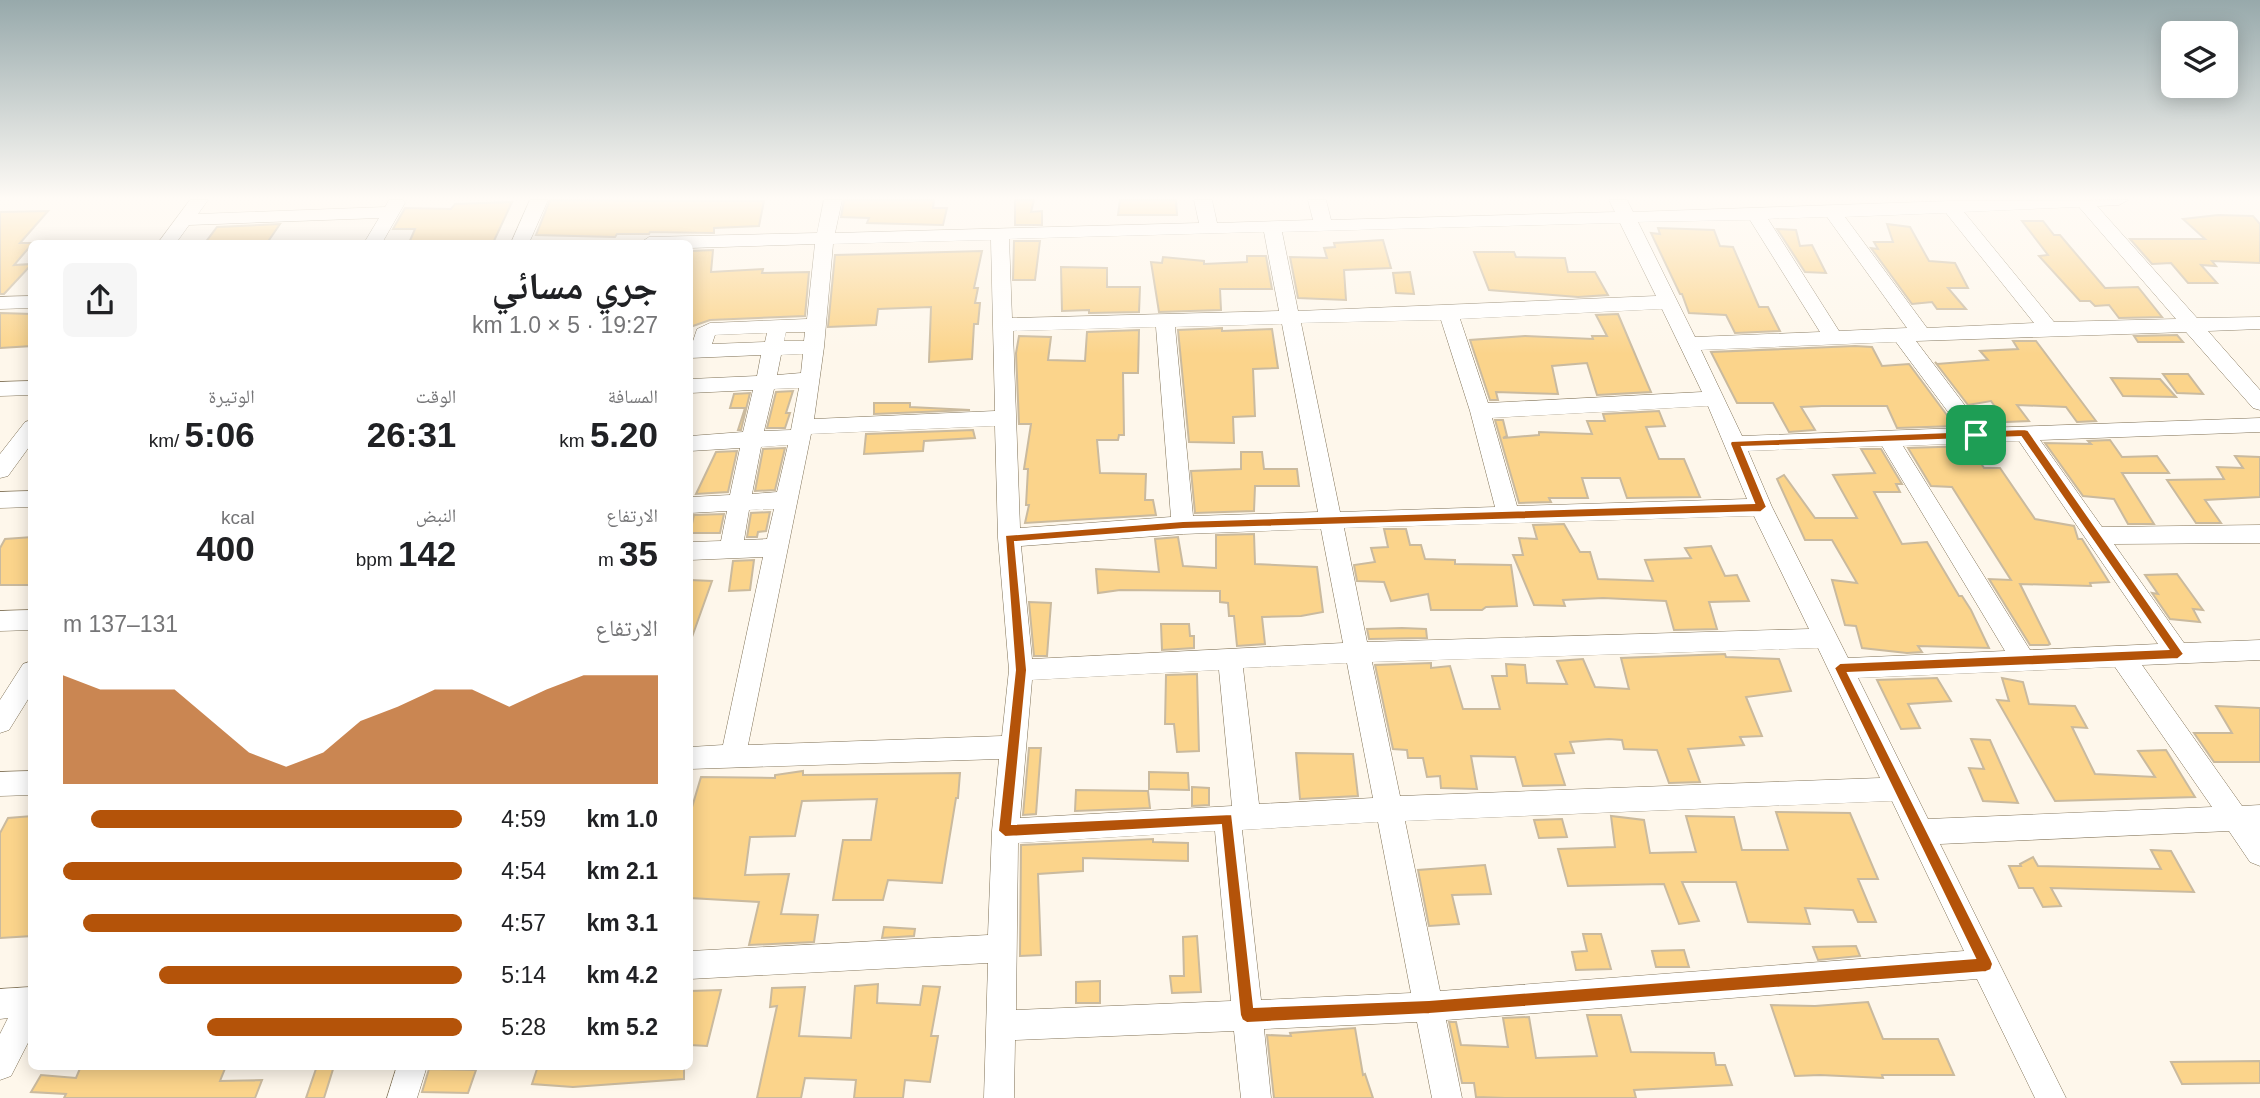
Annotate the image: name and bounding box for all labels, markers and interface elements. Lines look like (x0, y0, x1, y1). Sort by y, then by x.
map controls (2161, 21, 2238, 98)
button: layers (2161, 21, 2238, 98)
button: share (63, 263, 137, 337)
text: جري مسائي (492, 265, 658, 307)
text: 19:27 · 5 × 1.0 km (472, 312, 658, 338)
text: الوتيرة (208, 386, 255, 407)
text: الوقت (415, 386, 456, 407)
text: المسافة (608, 386, 658, 407)
pin (1946, 405, 2006, 465)
text: 5:06 (185, 415, 255, 454)
text: 26:31 (367, 415, 456, 454)
text: 5.20 (590, 415, 658, 454)
icon: arrive (1957, 416, 1995, 454)
text: /km (149, 430, 185, 451)
text: km (559, 430, 590, 451)
text: النبض (416, 505, 456, 526)
text: الارتفاع (606, 505, 658, 526)
text: kcal (221, 507, 255, 528)
text: 400 (196, 529, 255, 568)
text: 142 (398, 534, 456, 573)
text: 35 (619, 534, 658, 573)
text: bpm (356, 549, 398, 570)
text: m (598, 549, 619, 570)
text: 131–137 m (63, 611, 178, 637)
text: الارتفاع (595, 615, 658, 641)
text: 4:59 (501, 806, 546, 832)
text: 1.0 km (586, 806, 658, 832)
text: 4:54 (501, 858, 546, 884)
text: 2.1 km (586, 858, 658, 884)
text: 4:57 (501, 910, 546, 936)
text: 3.1 km (586, 910, 658, 936)
text: 5:14 (501, 962, 546, 988)
text: 4.2 km (586, 962, 658, 988)
text: 5:28 (501, 1014, 546, 1040)
text: 5.2 km (586, 1014, 658, 1040)

